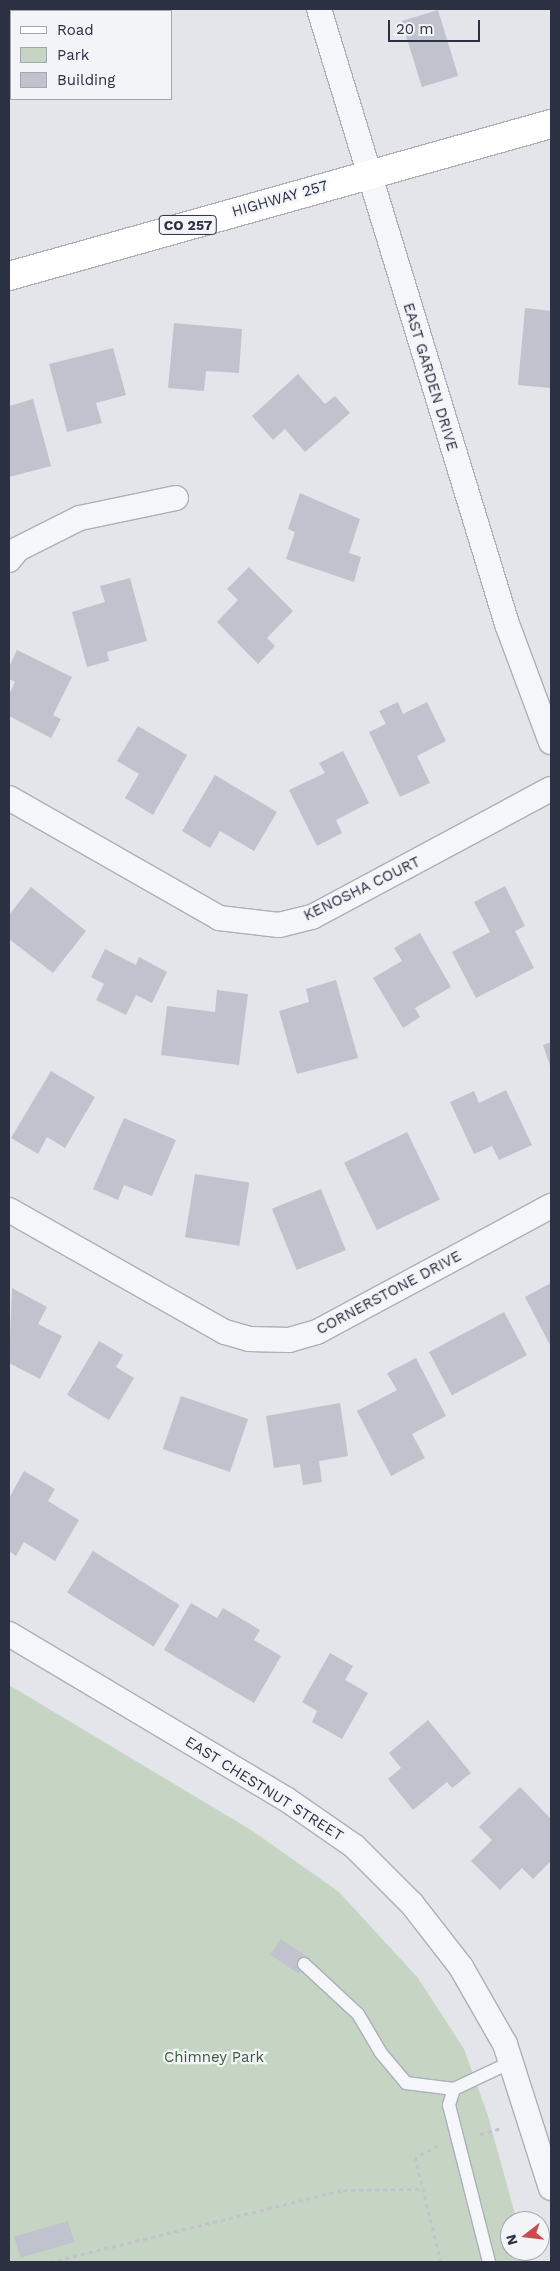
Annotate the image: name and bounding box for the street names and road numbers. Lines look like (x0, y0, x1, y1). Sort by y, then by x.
street label: HIGHWAY 257 (230, 177, 330, 221)
road number: CO 257 (158, 214, 218, 236)
street label: EAST GARDEN DRIVE (399, 301, 461, 453)
street label: KENOSHA COURT (300, 853, 424, 925)
street label: CORNERSTONE DRIVE (314, 1247, 464, 1339)
street label: EAST CHESTNUT STREET (181, 1733, 347, 1845)

